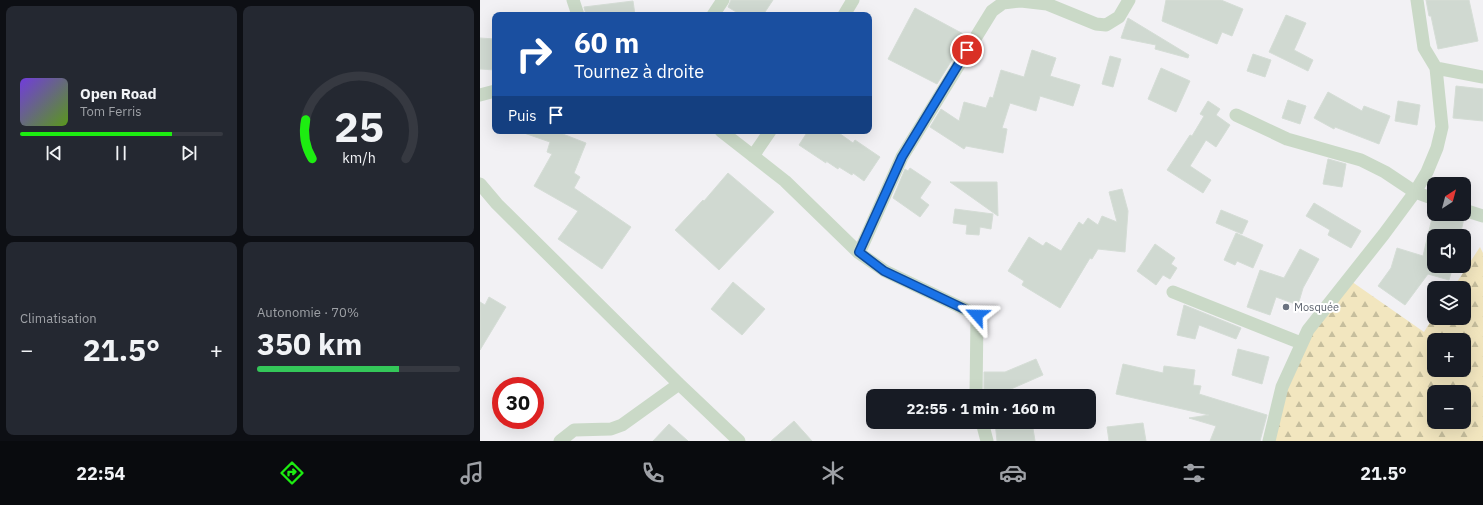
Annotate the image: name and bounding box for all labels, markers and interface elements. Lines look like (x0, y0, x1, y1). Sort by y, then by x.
text: 60 m (574, 24, 639, 61)
icon: right (508, 28, 560, 80)
pin (950, 33, 984, 67)
icon: arrive (956, 39, 978, 61)
text: Tournez à droite (574, 60, 704, 83)
text: Open Road (80, 84, 157, 103)
text: 25 (334, 99, 383, 153)
text: Tom Ferris (80, 103, 142, 120)
icon: arrive (545, 104, 567, 126)
text: Puis (508, 106, 537, 125)
icon: previous (43, 142, 65, 164)
icon: pause (110, 142, 132, 164)
icon: next (178, 142, 200, 164)
text: km/h (342, 147, 375, 166)
north arrow (1427, 177, 1471, 221)
map controls (1427, 177, 1471, 429)
button: sound (1427, 229, 1471, 273)
button: layers (1427, 281, 1471, 325)
position arrow (956, 294, 998, 336)
place label: Mosquée (1294, 300, 1339, 314)
marker: Mosquée (1281, 302, 1291, 312)
text: Autonomie · 70% (257, 304, 359, 321)
text: Climatisation (20, 310, 97, 327)
text: 350 km (257, 324, 362, 363)
text: 21.5° (83, 330, 160, 369)
button: + (1427, 333, 1471, 377)
text: − (20, 335, 33, 364)
text: + (210, 335, 223, 364)
speed limit sign: 30 (492, 377, 544, 429)
button: − (1427, 385, 1471, 429)
text: 22:55 · 1 min · 160 m (907, 399, 1055, 418)
icon: directions (278, 459, 306, 487)
icon: music (458, 459, 486, 487)
icon: phone (639, 459, 667, 487)
icon: climate (819, 459, 847, 487)
icon: car (999, 459, 1027, 487)
icon: filters (1180, 459, 1208, 487)
text: 22:54 (76, 462, 125, 485)
text: 21.5° (1360, 462, 1407, 485)

